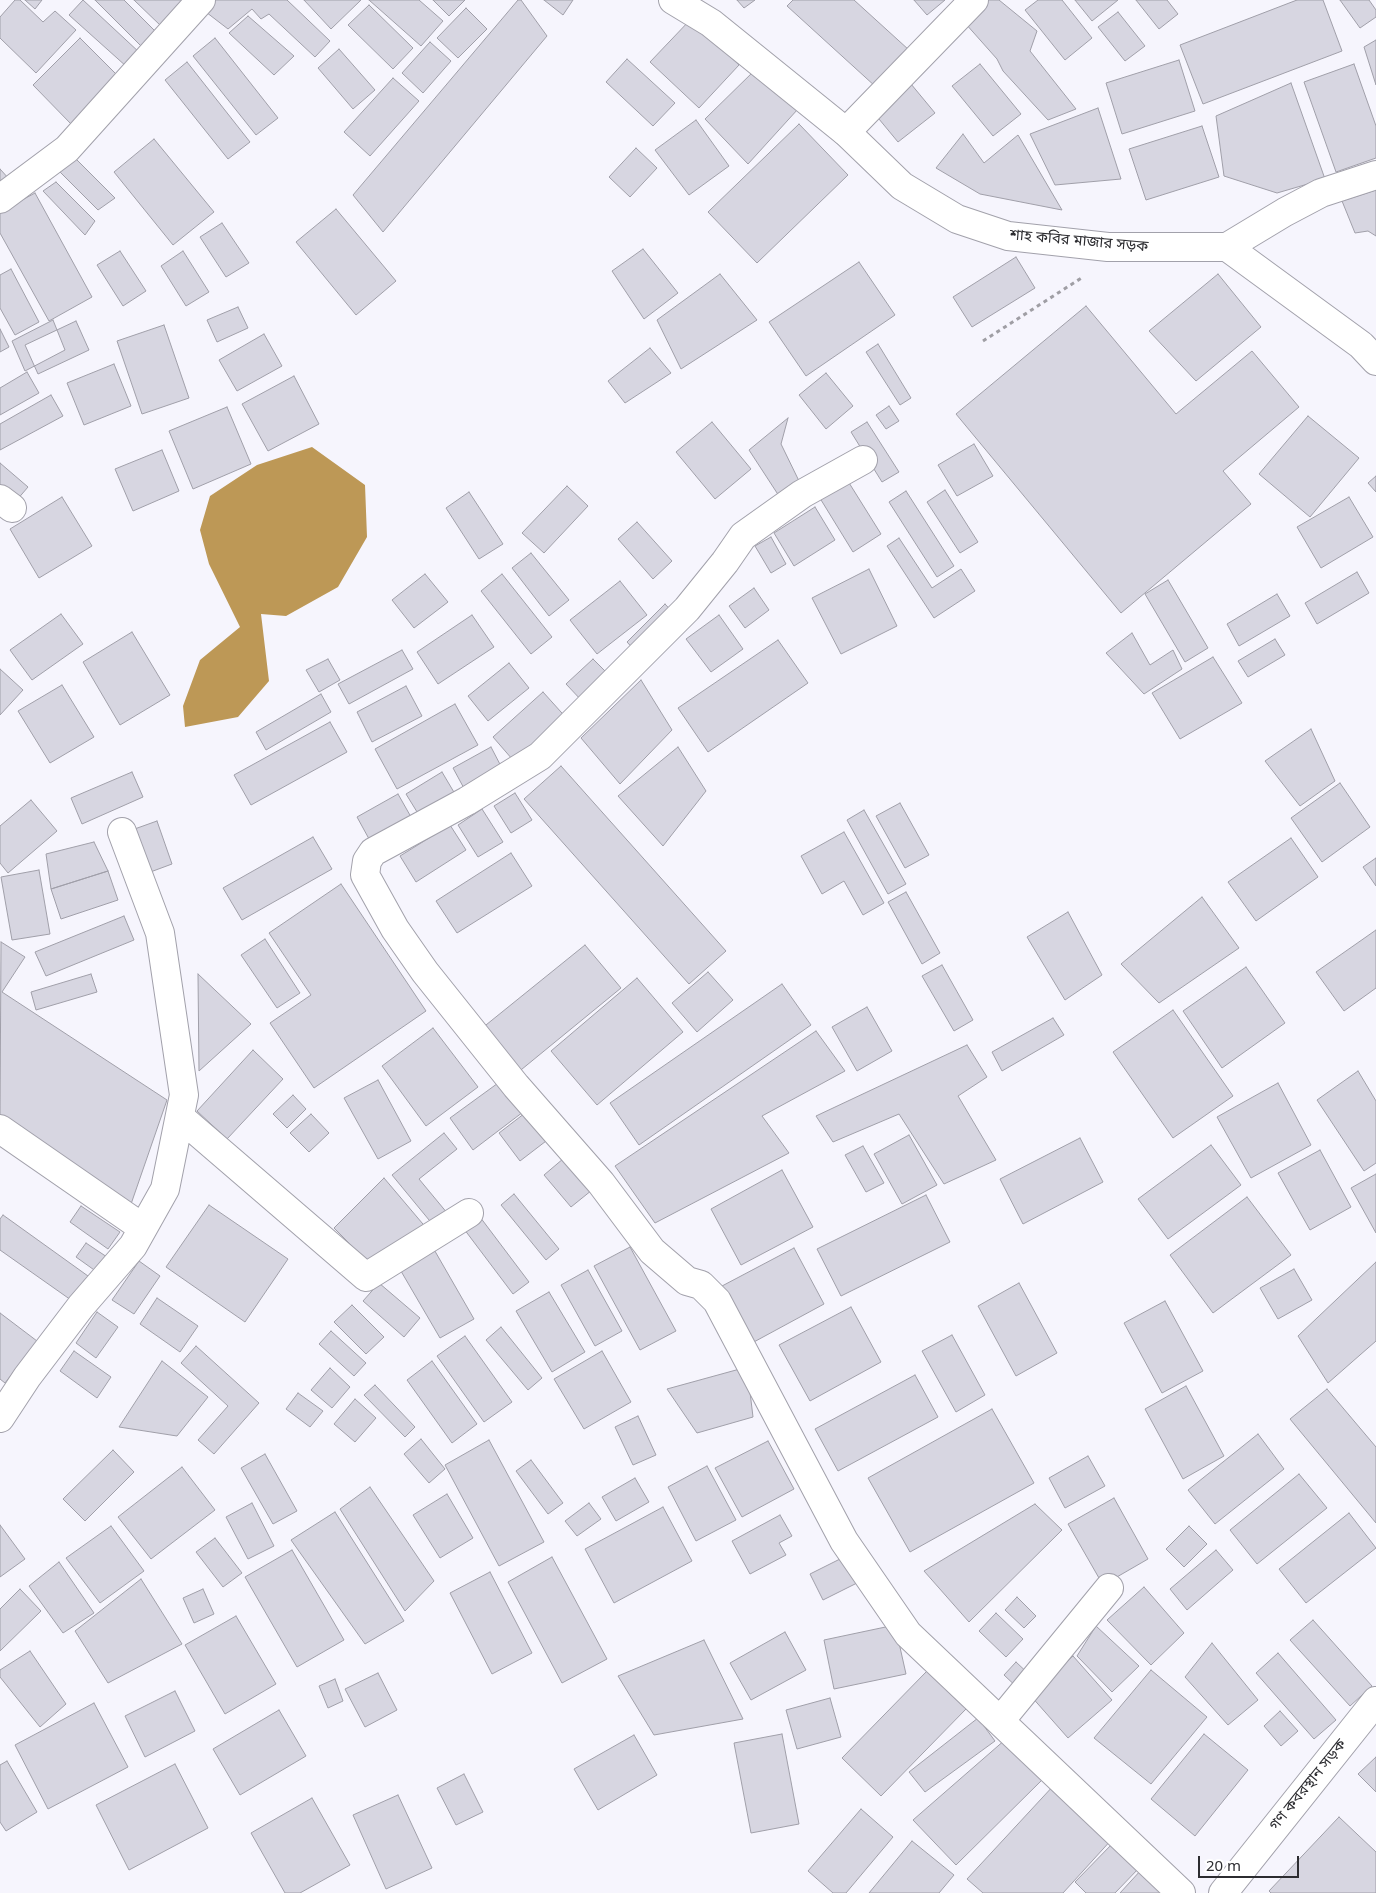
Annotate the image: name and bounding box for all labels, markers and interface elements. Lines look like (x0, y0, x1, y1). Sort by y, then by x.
street label: শাহ কবির মাজার সড়ক (1009, 226, 1149, 256)
street label: গণ কবরস্থান সড়ক (1266, 1736, 1350, 1834)
scale bar (1201, 1846, 1302, 1878)
text: 20 m (1206, 1855, 1241, 1875)

